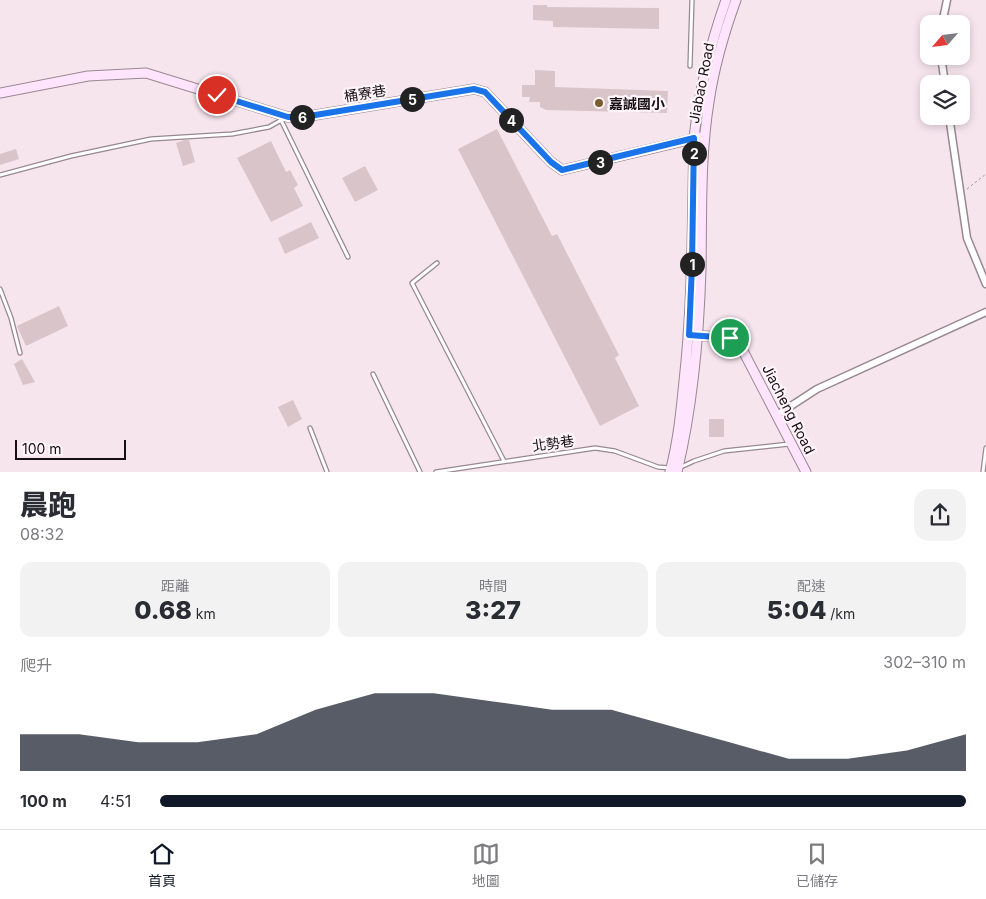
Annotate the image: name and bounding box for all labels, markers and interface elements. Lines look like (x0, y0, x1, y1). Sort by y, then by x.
north arrow (920, 15, 970, 65)
map controls (920, 15, 970, 125)
street label: Jiabao Road (685, 41, 717, 125)
pin (196, 74, 238, 116)
button: layers (920, 75, 970, 125)
icon: check (203, 81, 231, 109)
street label: 桶寮巷 (343, 81, 387, 105)
pin: 5 (400, 86, 424, 112)
text: 5 (408, 91, 417, 108)
place label: 嘉誠國小 (609, 95, 665, 112)
marker: 嘉誠國小 (593, 97, 605, 109)
pin: 6 (290, 104, 314, 130)
pin: 4 (498, 108, 524, 132)
text: 6 (298, 109, 307, 126)
text: 4 (507, 112, 516, 129)
pin: 2 (682, 140, 706, 166)
text: 2 (690, 145, 699, 162)
pin: 3 (588, 150, 612, 174)
text: 3 (596, 154, 605, 171)
pin: 1 (680, 252, 704, 276)
text: 1 (689, 256, 696, 273)
pin (709, 317, 751, 359)
icon: arrive (716, 324, 744, 352)
street label: Jiacheng Road (759, 361, 819, 457)
street label: 北勢巷 (531, 432, 575, 454)
scale bar (15, 437, 126, 460)
text: 100 m (22, 440, 62, 457)
text: 晨跑 (20, 488, 76, 522)
button: share (914, 489, 966, 541)
text: 08:32 (20, 524, 64, 544)
text: 距離 (161, 577, 189, 594)
text: 時間 (479, 577, 507, 594)
text: 配速 (797, 577, 825, 594)
text: 0.68 (134, 595, 192, 625)
text: 3:27 (465, 595, 521, 625)
text: 5:04 (767, 595, 826, 625)
text: km (192, 605, 216, 622)
text: /km (826, 605, 855, 622)
text: 302–310 m (883, 652, 966, 672)
text: 爬升 (20, 655, 52, 675)
text: 100 m (20, 791, 67, 811)
text: 4:51 (100, 791, 131, 811)
tab: 首頁 (148, 840, 176, 890)
tab: 地圖 (472, 840, 500, 890)
tab: 已儲存 (796, 840, 838, 890)

